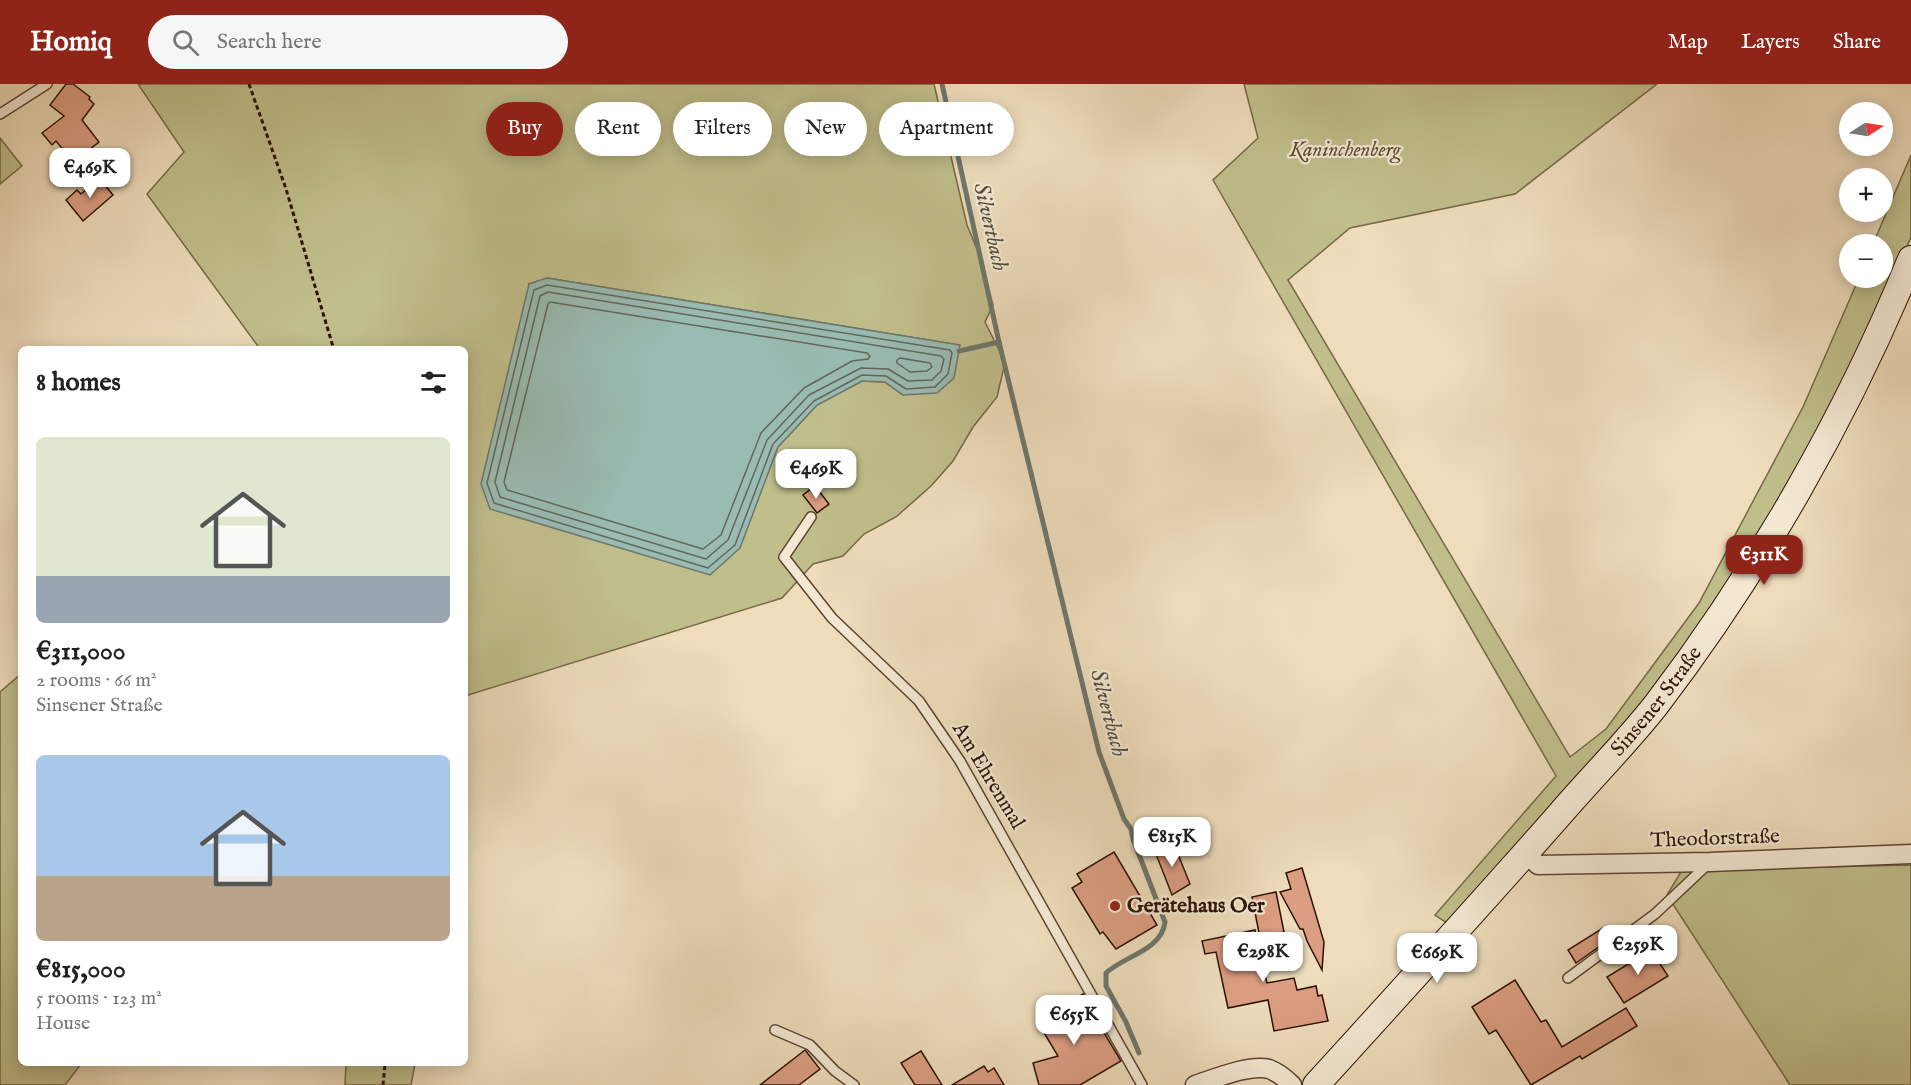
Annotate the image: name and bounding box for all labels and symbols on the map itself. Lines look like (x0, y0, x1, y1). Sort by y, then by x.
north arrow (1839, 102, 1893, 156)
park label: Kaninchenberg (1288, 137, 1402, 164)
pin: €469K (48, 148, 132, 199)
water label: Silvertbach (966, 180, 1014, 274)
pin: €469K (774, 449, 858, 500)
pin: €311K (1722, 535, 1806, 586)
street label: Sinsener Straße (1605, 641, 1708, 762)
water label: Silvertbach (1083, 666, 1133, 760)
street label: Am Ehrenmal (945, 717, 1031, 835)
pin: €815K (1130, 817, 1214, 868)
street label: Theodorstraße (1650, 823, 1781, 855)
place label: Gerätehaus Oer (1127, 893, 1265, 920)
marker: Gerätehaus Oer (1108, 899, 1122, 913)
pin: €259K (1596, 925, 1680, 976)
pin: €298K (1221, 932, 1305, 983)
pin: €669K (1395, 933, 1479, 984)
pin: €655K (1032, 995, 1116, 1046)

